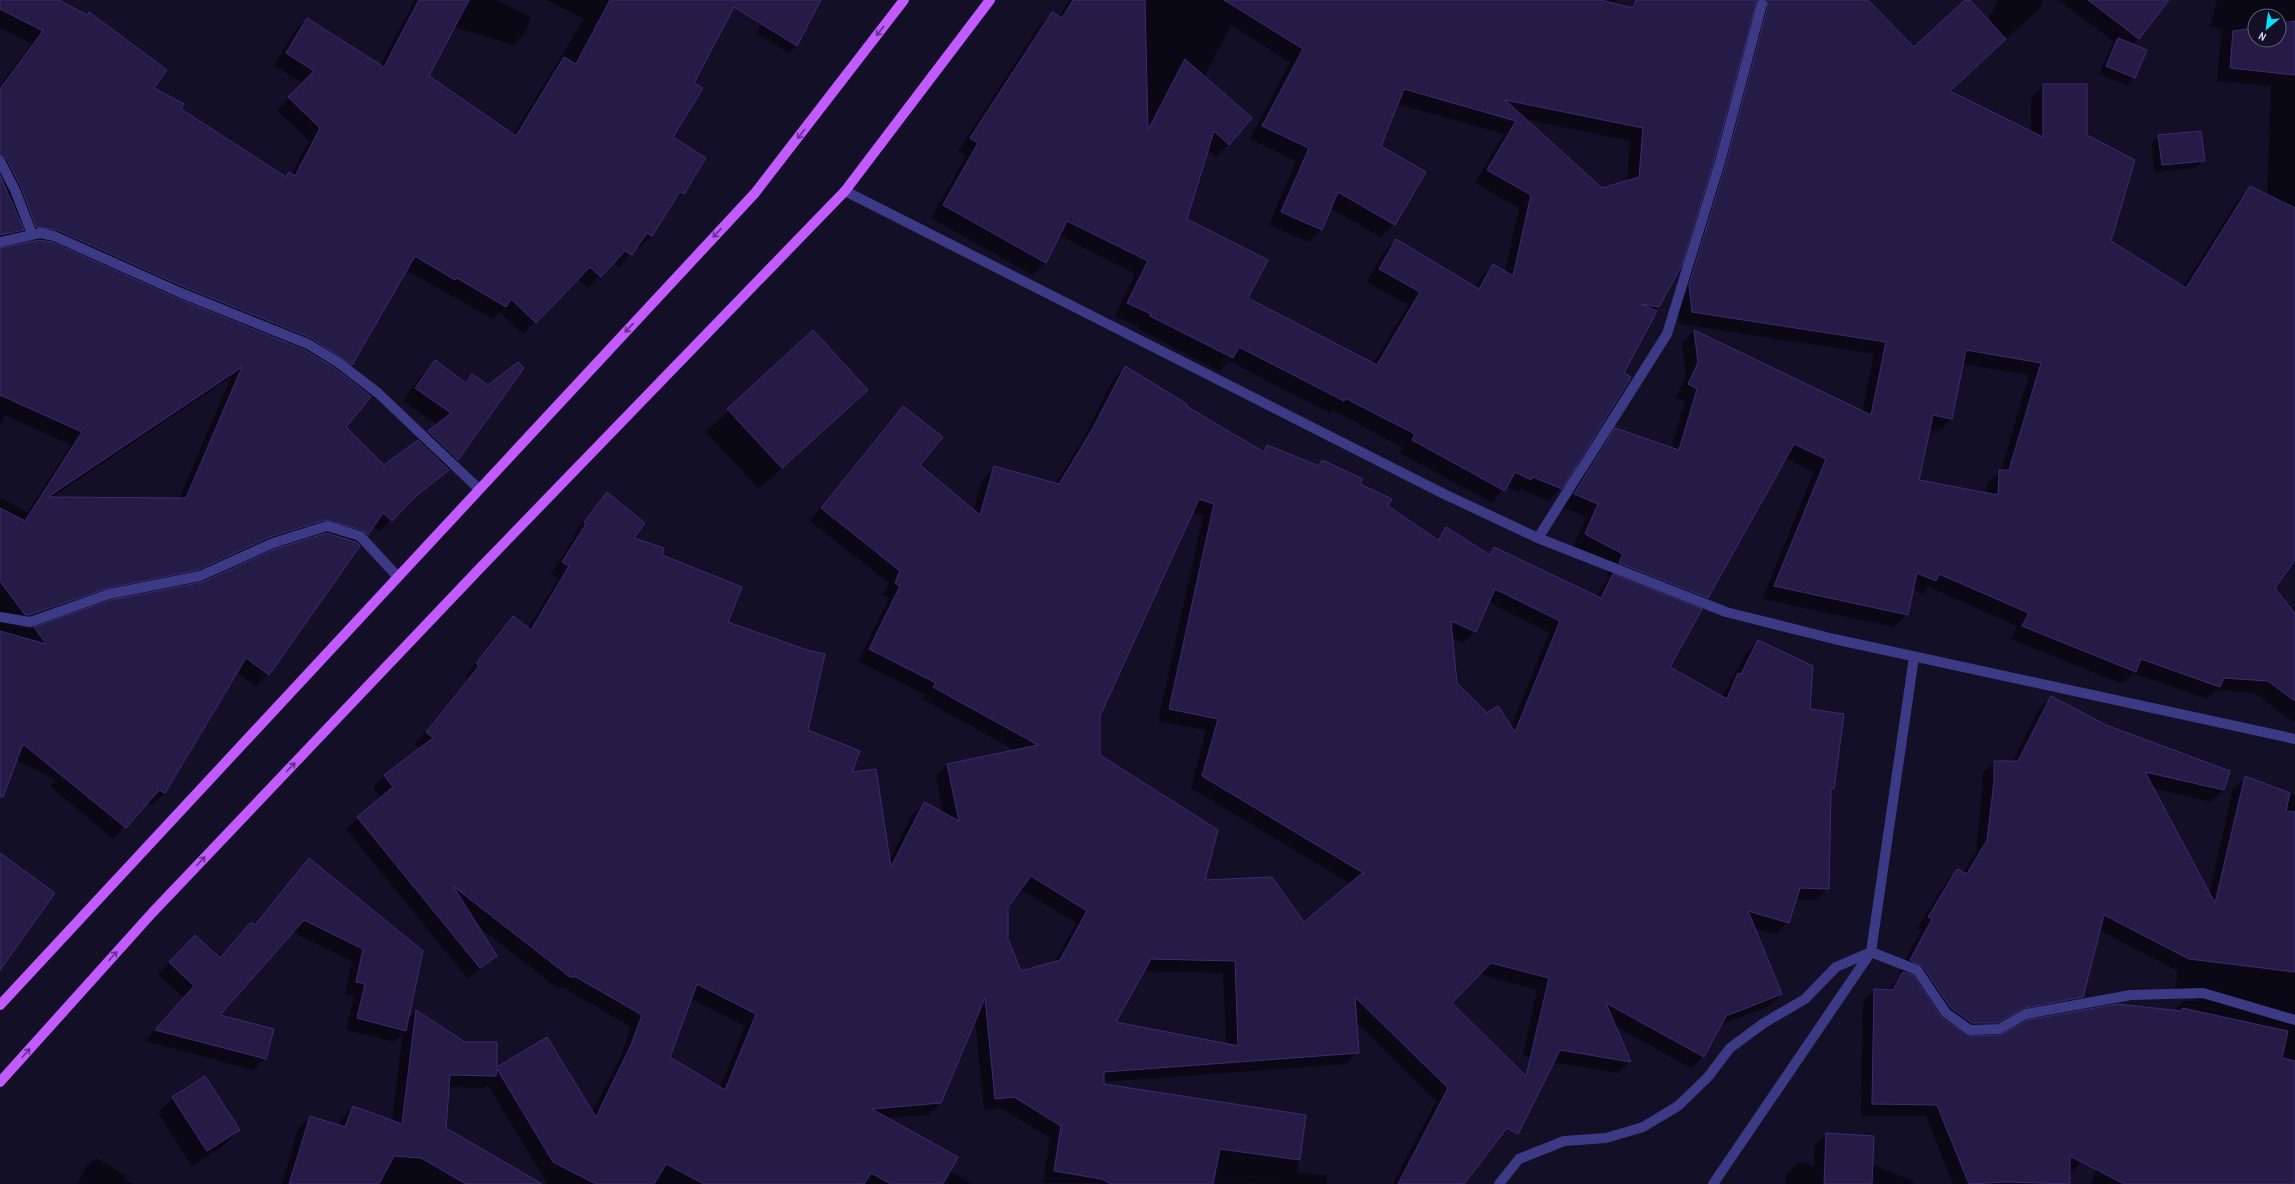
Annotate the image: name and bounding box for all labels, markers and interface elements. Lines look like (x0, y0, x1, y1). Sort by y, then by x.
north arrow (2247, 8, 2287, 48)
one-way arrow (876, 25, 885, 36)
text: N (2256, 29, 2268, 44)
one-way arrow (796, 128, 805, 139)
one-way arrow (712, 228, 722, 238)
one-way arrow (624, 323, 633, 333)
one-way arrow (286, 762, 295, 772)
one-way arrow (196, 856, 206, 866)
one-way arrow (108, 951, 118, 961)
one-way arrow (21, 1048, 31, 1058)

